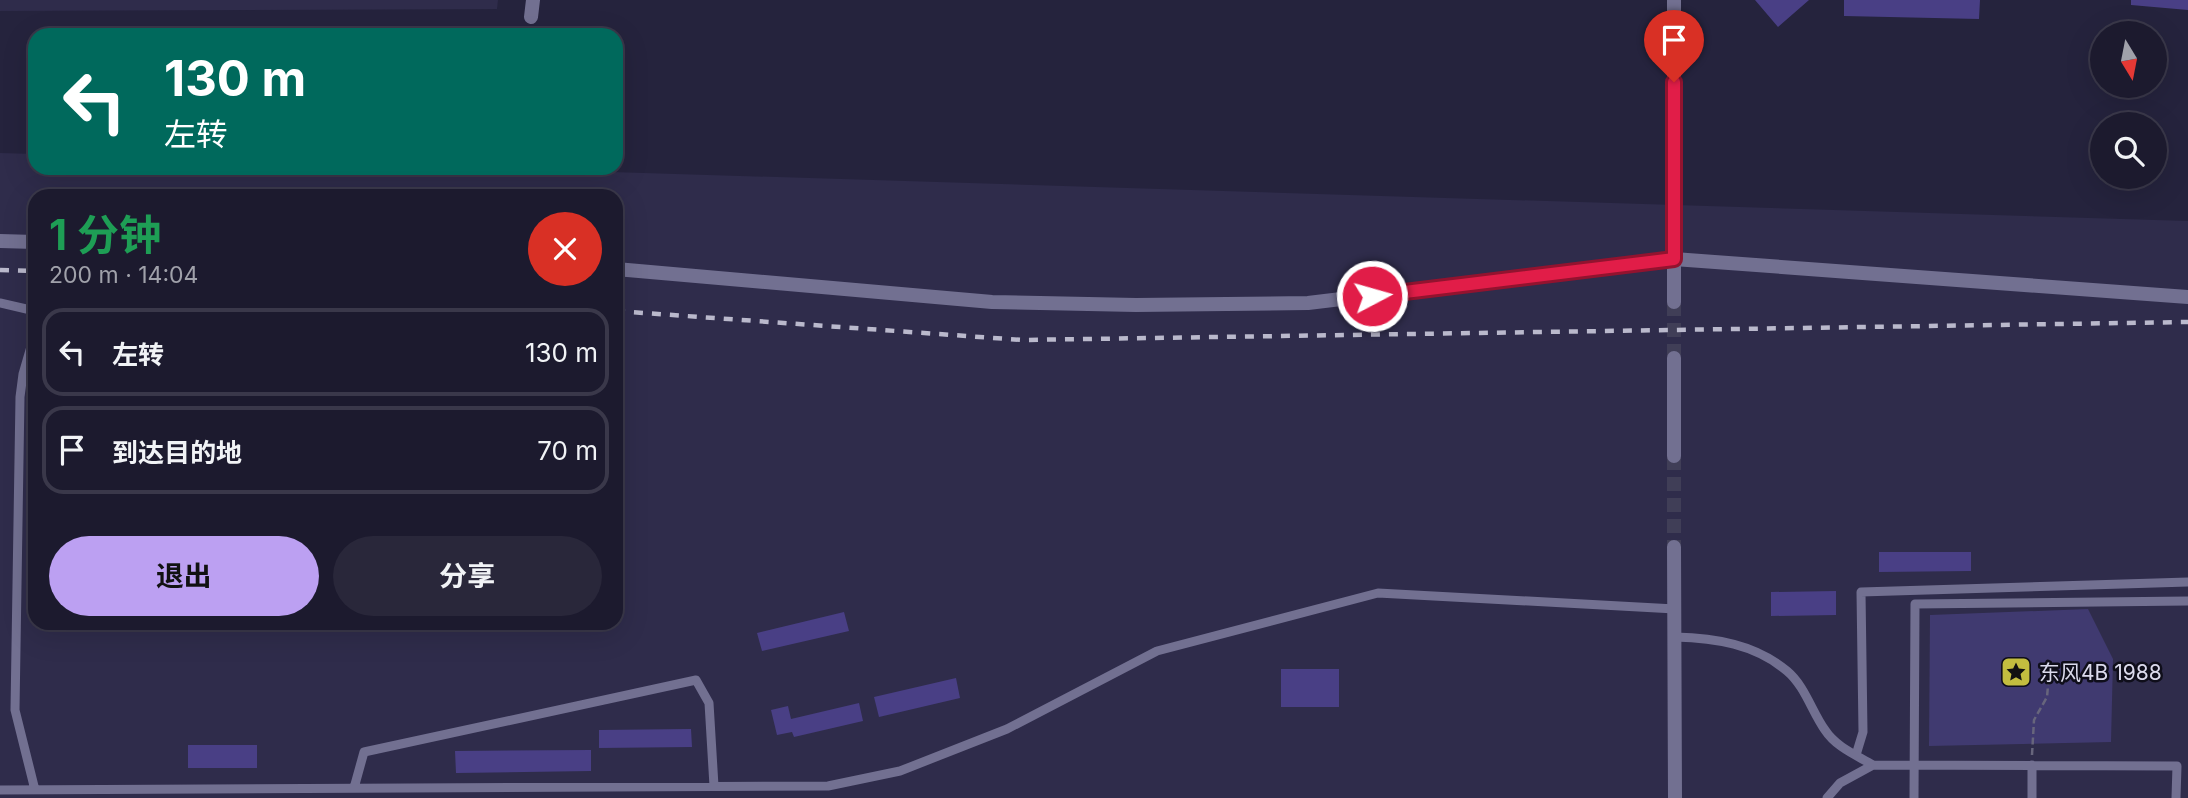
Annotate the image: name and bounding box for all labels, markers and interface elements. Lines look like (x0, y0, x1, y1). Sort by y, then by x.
pin (1644, 10, 1704, 82)
icon: arrive (1655, 21, 1693, 59)
north arrow (2090, 21, 2166, 98)
map controls (2090, 21, 2167, 189)
text: 130 m (164, 49, 306, 108)
icon: left (49, 56, 140, 147)
button: search (2090, 112, 2167, 189)
text: 左转 (164, 115, 228, 154)
text: 1 分钟 (49, 209, 161, 260)
button: close (528, 212, 602, 286)
position arrow (1335, 259, 1409, 333)
text: 200 m · 14:04 (49, 261, 198, 289)
icon: left (53, 333, 91, 371)
text: 130 m (525, 337, 598, 368)
text: 左转 (112, 339, 164, 370)
icon: arrive (53, 431, 91, 469)
text: 70 m (537, 435, 598, 466)
text: 到达目的地 (112, 437, 242, 468)
button: 退出 (49, 536, 319, 616)
button: 分享 (333, 536, 602, 616)
place icon: 东风4B 1988 (1999, 655, 2033, 689)
place label: 东风4B 1988 (2039, 660, 2162, 685)

